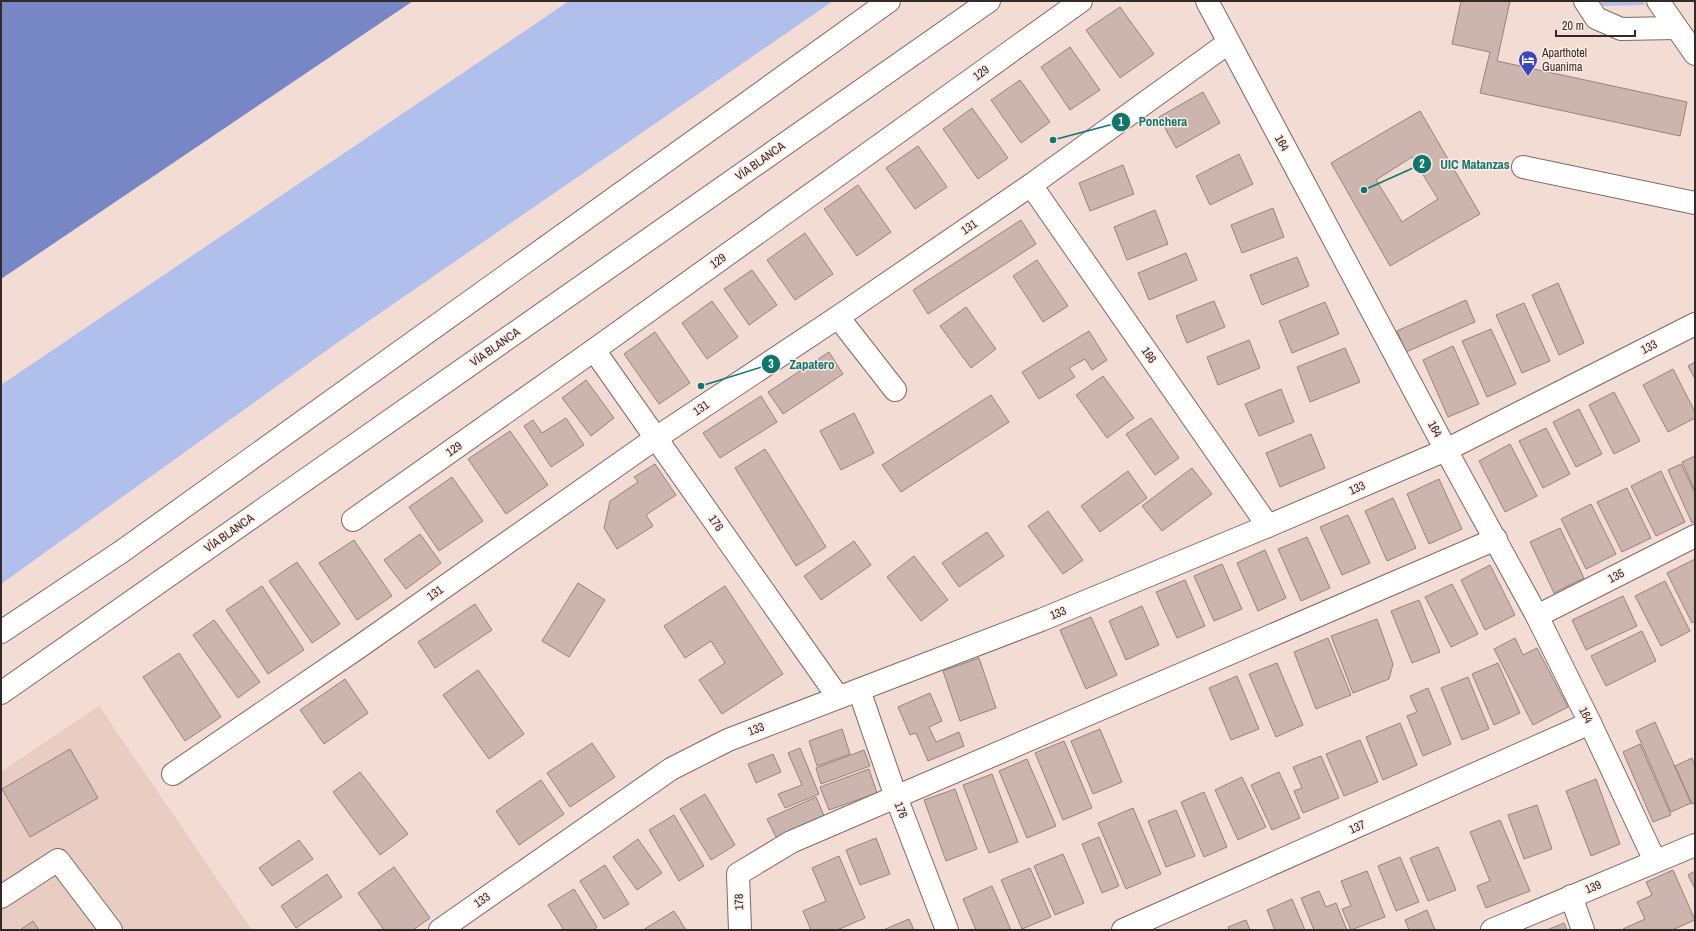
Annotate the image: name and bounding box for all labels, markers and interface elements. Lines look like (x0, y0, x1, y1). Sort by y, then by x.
scale bar (1556, 12, 1635, 38)
text: 20 m (1562, 18, 1584, 34)
place label: Aparthotel Guanima (1541, 45, 1587, 75)
hotel icon: Aparthotel Guanima (1517, 49, 1539, 77)
street label: 129 (970, 62, 992, 84)
callout: Ponchera (1111, 109, 1195, 134)
text: Ponchera (1139, 113, 1187, 130)
text: 1 (1118, 114, 1124, 130)
street label: 164 (1271, 132, 1293, 154)
street label: VÍA BLANCA (732, 138, 788, 184)
callout: UIC Matanzas (1412, 152, 1518, 177)
text: 2 (1419, 156, 1425, 172)
text: UIC Matanzas (1440, 156, 1510, 173)
street label: 131 (958, 215, 981, 238)
street label: 129 (707, 250, 729, 272)
street label: VÍA BLANCA (467, 324, 523, 370)
street label: 133 (1638, 336, 1660, 358)
street label: 166 (1138, 344, 1160, 366)
callout: Zapatero (761, 352, 842, 377)
text: 3 (768, 356, 774, 372)
text: Zapatero (789, 356, 835, 373)
street label: 131 (690, 396, 713, 419)
street label: 164 (1424, 418, 1446, 440)
street label: 129 (443, 438, 465, 460)
street label: 133 (1346, 477, 1368, 499)
street label: VÍA BLANCA (201, 510, 257, 556)
street label: 176 (705, 512, 727, 534)
street label: 135 (1605, 565, 1627, 587)
street label: 131 (424, 581, 447, 604)
street label: 133 (1047, 603, 1069, 623)
street label: 164 (1575, 704, 1597, 726)
street label: 133 (745, 719, 767, 739)
street label: 176 (891, 799, 911, 821)
street label: 137 (1346, 816, 1368, 838)
street label: 139 (1582, 877, 1604, 897)
street label: 133 (471, 889, 493, 911)
street label: 178 (731, 894, 747, 910)

